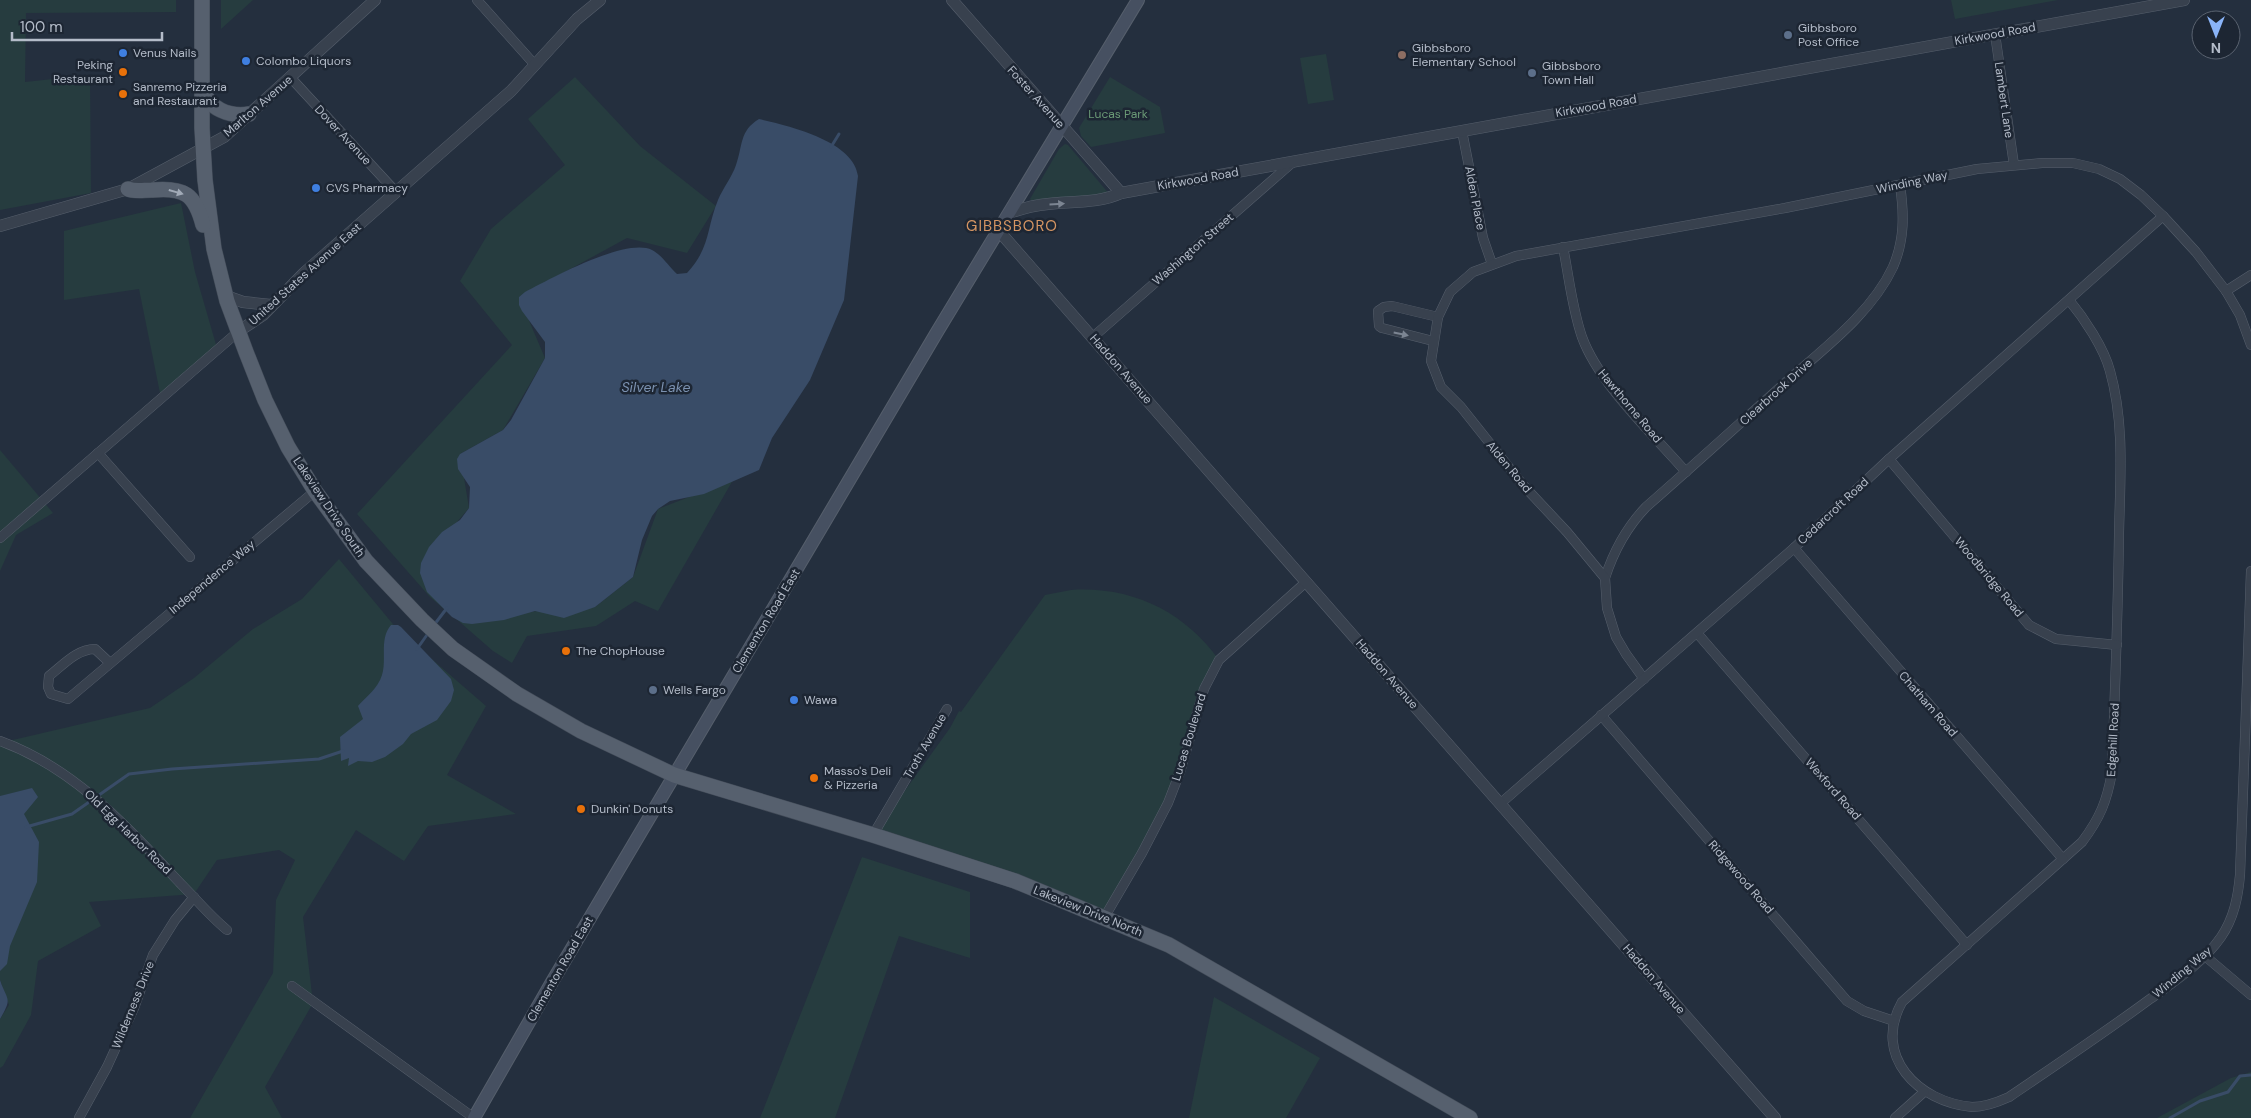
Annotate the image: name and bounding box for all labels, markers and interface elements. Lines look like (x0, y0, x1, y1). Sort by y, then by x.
scale bar (12, 10, 162, 42)
north arrow (2191, 10, 2241, 60)
text: 100 m (20, 17, 63, 37)
street label: Kirkwood Road (1953, 19, 2037, 49)
place label: Gibbsboro Post Office (1798, 20, 1859, 50)
marker: Gibbsboro Post Office (1782, 29, 1794, 41)
text: N (2211, 39, 2221, 57)
place label: Gibbsboro Elementary School (1412, 40, 1516, 70)
place label: Venus Nails (133, 45, 196, 61)
marker: Venus Nails (117, 47, 129, 59)
marker: Gibbsboro Elementary School (1396, 49, 1408, 61)
place label: Colombo Liquors (256, 53, 351, 69)
marker: Colombo Liquors (240, 55, 252, 67)
place label: Peking Restaurant (53, 57, 113, 87)
place label: Gibbsboro Town Hall (1542, 58, 1601, 88)
street label: Lambert Lane (1991, 61, 2017, 139)
street label: Foster Avenue (1004, 62, 1068, 132)
marker: Peking Restaurant (117, 66, 129, 78)
marker: Gibbsboro Town Hall (1526, 67, 1538, 79)
street label: Marlton Avenue (220, 72, 296, 140)
place label: Sanremo Pizzeria and Restaurant (133, 79, 227, 109)
marker: Sanremo Pizzeria and Restaurant (117, 88, 129, 100)
street label: Kirkwood Road (1554, 91, 1638, 121)
street label: Dover Avenue (311, 102, 375, 168)
park label: Lucas Park (1088, 106, 1148, 122)
street label: Kirkwood Road (1156, 164, 1240, 194)
street label: Alden Place (1461, 165, 1489, 232)
street label: Winding Way (1875, 167, 1949, 197)
place label: CVS Pharmacy (326, 180, 408, 196)
marker: CVS Pharmacy (310, 182, 322, 194)
one-way arrow (168, 188, 183, 196)
one-way arrow (1049, 199, 1065, 207)
street label: Washington Street (1149, 209, 1237, 289)
district label: GIBBSBORO (966, 216, 1058, 236)
street label: United States Avenue East (245, 219, 365, 329)
street label: Haddon Avenue (1086, 331, 1156, 407)
one-way arrow (1394, 331, 1410, 339)
street label: Clearbrook Drive (1736, 355, 1816, 429)
street label: Hawthorne Road (1594, 366, 1666, 446)
water label: Silver Lake (621, 378, 691, 396)
street label: Alden Road (1483, 438, 1535, 496)
street label: Lakeview Drive South (290, 454, 368, 560)
street label: Cedarcroft Road (1794, 474, 1872, 548)
street label: Woodbridge Road (1951, 534, 2027, 620)
street label: Independence Way (166, 536, 259, 618)
street label: Clementon Road East (728, 566, 804, 676)
street label: Haddon Avenue (1352, 636, 1422, 712)
place label: The ChopHouse (576, 643, 665, 659)
marker: The ChopHouse (560, 645, 572, 657)
street label: Chatham Road (1895, 668, 1961, 740)
place label: Wells Fargo (663, 682, 726, 698)
marker: Wells Fargo (647, 684, 659, 696)
street label: Lucas Boulevard (1168, 691, 1210, 783)
place label: Wawa (804, 692, 837, 708)
marker: Wawa (788, 694, 800, 706)
street label: Edgehill Road (2103, 703, 2123, 777)
street label: Troth Avenue (900, 710, 950, 781)
street label: Wexford Road (1802, 755, 1864, 823)
place label: Masso's Deli & Pizzeria (824, 763, 891, 793)
marker: Masso's Deli & Pizzeria (808, 772, 820, 784)
street label: Old Egg Harbor Road (81, 786, 175, 878)
place label: Dunkin' Donuts (591, 801, 673, 817)
marker: Dunkin' Donuts (575, 803, 587, 815)
street label: Ridgewood Road (1705, 837, 1777, 917)
street label: Lakeview Drive North (1031, 882, 1145, 940)
street label: Clementon Road East (523, 913, 597, 1025)
street label: Haddon Avenue (1619, 941, 1689, 1017)
street label: Winding Way (2149, 942, 2215, 1001)
street label: Wilderness Drive (108, 959, 158, 1051)

